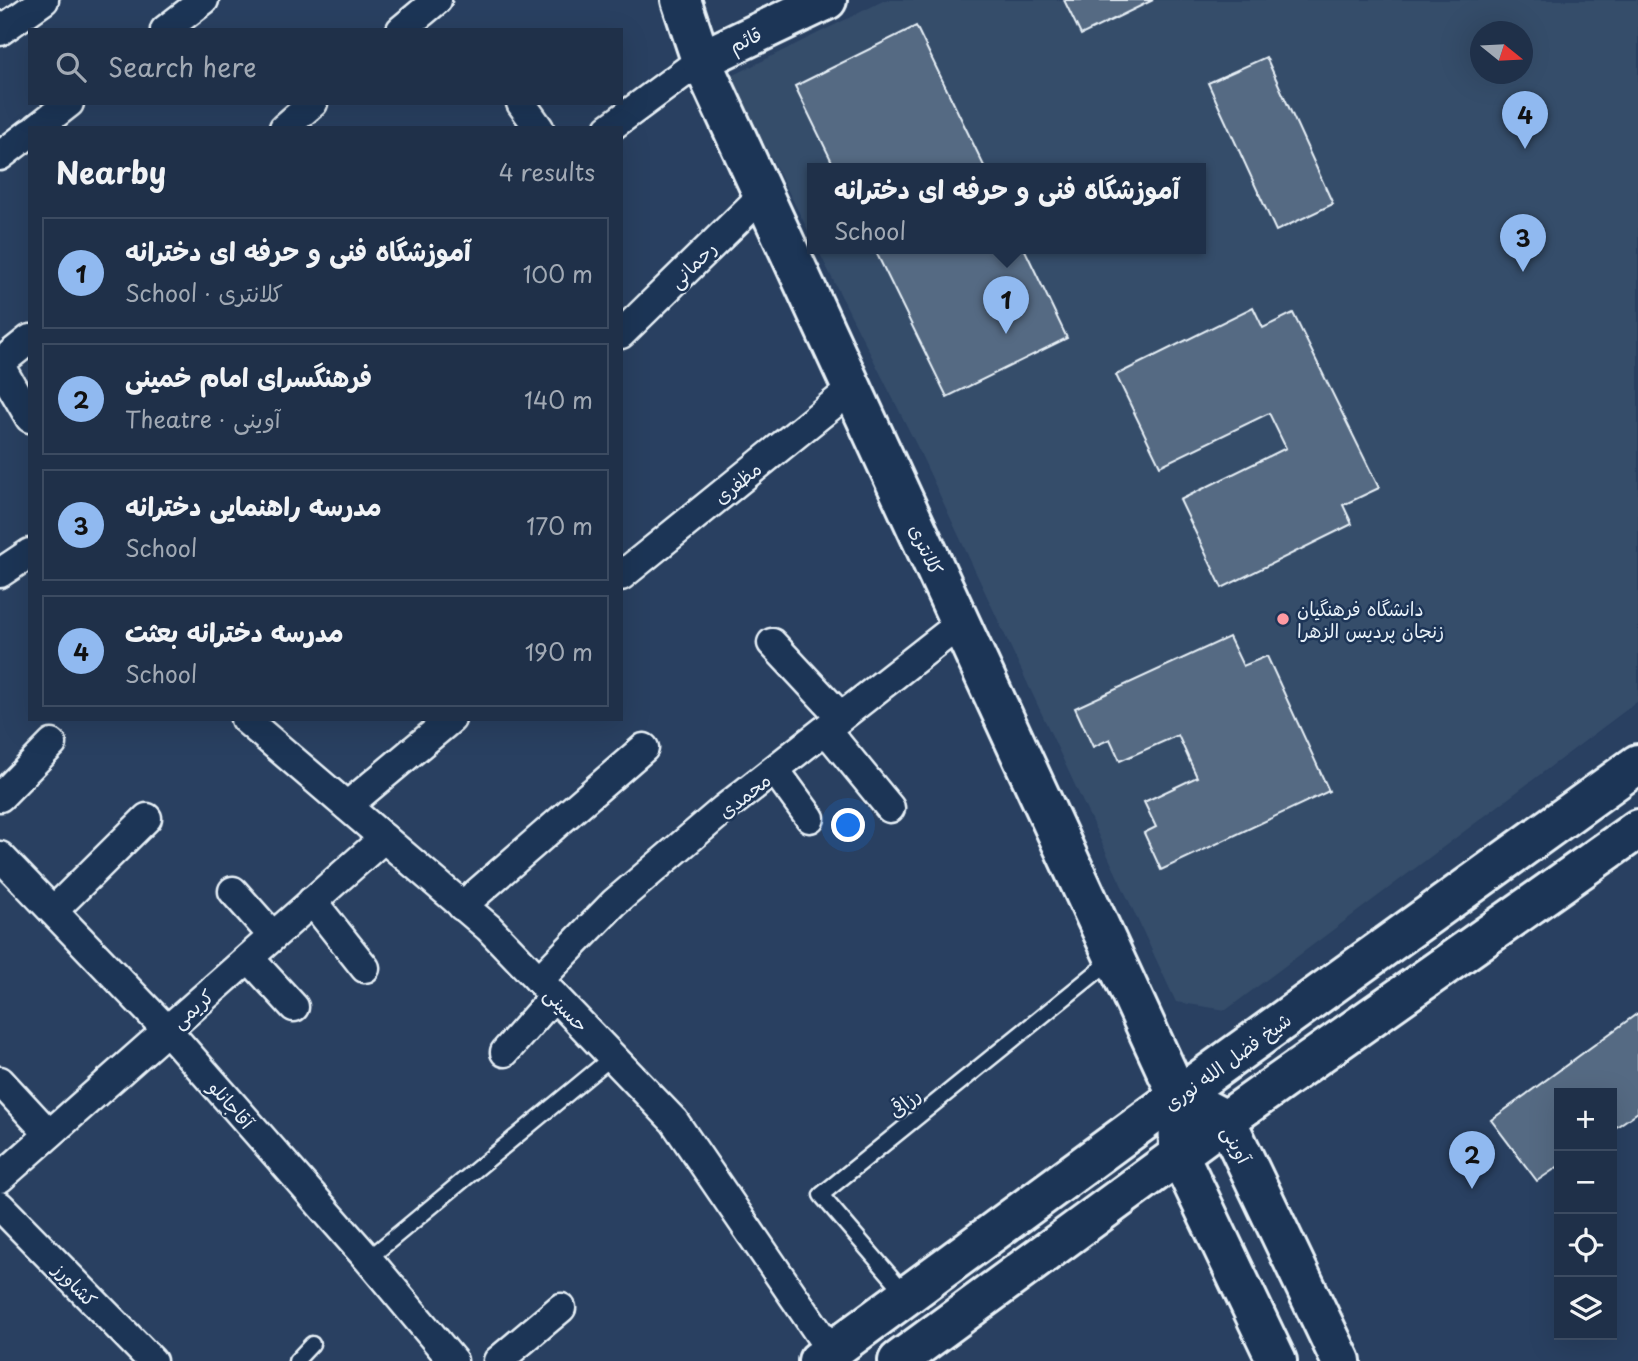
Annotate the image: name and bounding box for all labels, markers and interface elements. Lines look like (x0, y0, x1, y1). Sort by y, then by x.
street label: قائم (724, 19, 767, 60)
north arrow (1470, 21, 1533, 84)
search box (28, 28, 623, 105)
text: Search here (108, 47, 257, 86)
icon: search (52, 48, 90, 86)
pin: 4 (1502, 91, 1548, 149)
text: Nearby (56, 149, 166, 194)
text: 4 results (499, 154, 595, 189)
popup (807, 163, 1206, 254)
text: آموزشگاه فنی و حرفه ای دخترانه (834, 169, 1179, 208)
text: School (834, 213, 906, 248)
pin: 3 (1500, 214, 1546, 272)
text: آموزشگاه فنی و حرفه ای دخترانه (125, 231, 471, 270)
street label: رحمانی (662, 234, 722, 294)
text: 1 (76, 256, 87, 291)
text: 100 m (523, 256, 593, 291)
text: School · کلانتری (125, 275, 283, 310)
pin: 1 (983, 276, 1029, 334)
text: فرهنگسرای امام خمینی (125, 357, 372, 396)
text: 2 (73, 382, 89, 417)
text: 140 m (524, 382, 593, 417)
text: Theatre · آوینی (125, 401, 280, 436)
street label: مظفری (707, 454, 767, 510)
text: مدرسه راهنمایی دخترانه (125, 486, 382, 525)
text: 3 (73, 508, 89, 543)
text: 170 m (526, 508, 593, 543)
street label: کلانتری (903, 519, 951, 579)
text: School (125, 530, 197, 565)
place label: دانشگاه فرهنگیان زنجان پردیس الزهرا (1297, 594, 1444, 644)
marker: دانشگاه فرهنگیان زنجان پردیس الزهرا (1275, 611, 1291, 627)
text: مدرسه دخترانه بعثت (125, 612, 344, 651)
text: 4 (73, 634, 89, 669)
text: 190 m (525, 634, 593, 669)
text: School (125, 656, 197, 691)
street label: محمدی (712, 765, 776, 825)
your location (831, 808, 865, 842)
street label: حسینی (538, 980, 596, 1038)
street label: کریمی (165, 982, 219, 1034)
street label: شیخ فضل الله نوری (1157, 1005, 1297, 1117)
street label: آقاجانلو (202, 1073, 262, 1135)
street label: رزاقی (882, 1080, 926, 1124)
map controls (1554, 1088, 1617, 1340)
button: + (1554, 1088, 1617, 1151)
street label: آوینی (1215, 1120, 1259, 1169)
pin: 2 (1449, 1131, 1495, 1189)
button: − (1554, 1151, 1617, 1214)
button: locate (1554, 1214, 1617, 1277)
street label: کشاورز (46, 1254, 104, 1313)
button: layers (1554, 1277, 1617, 1340)

